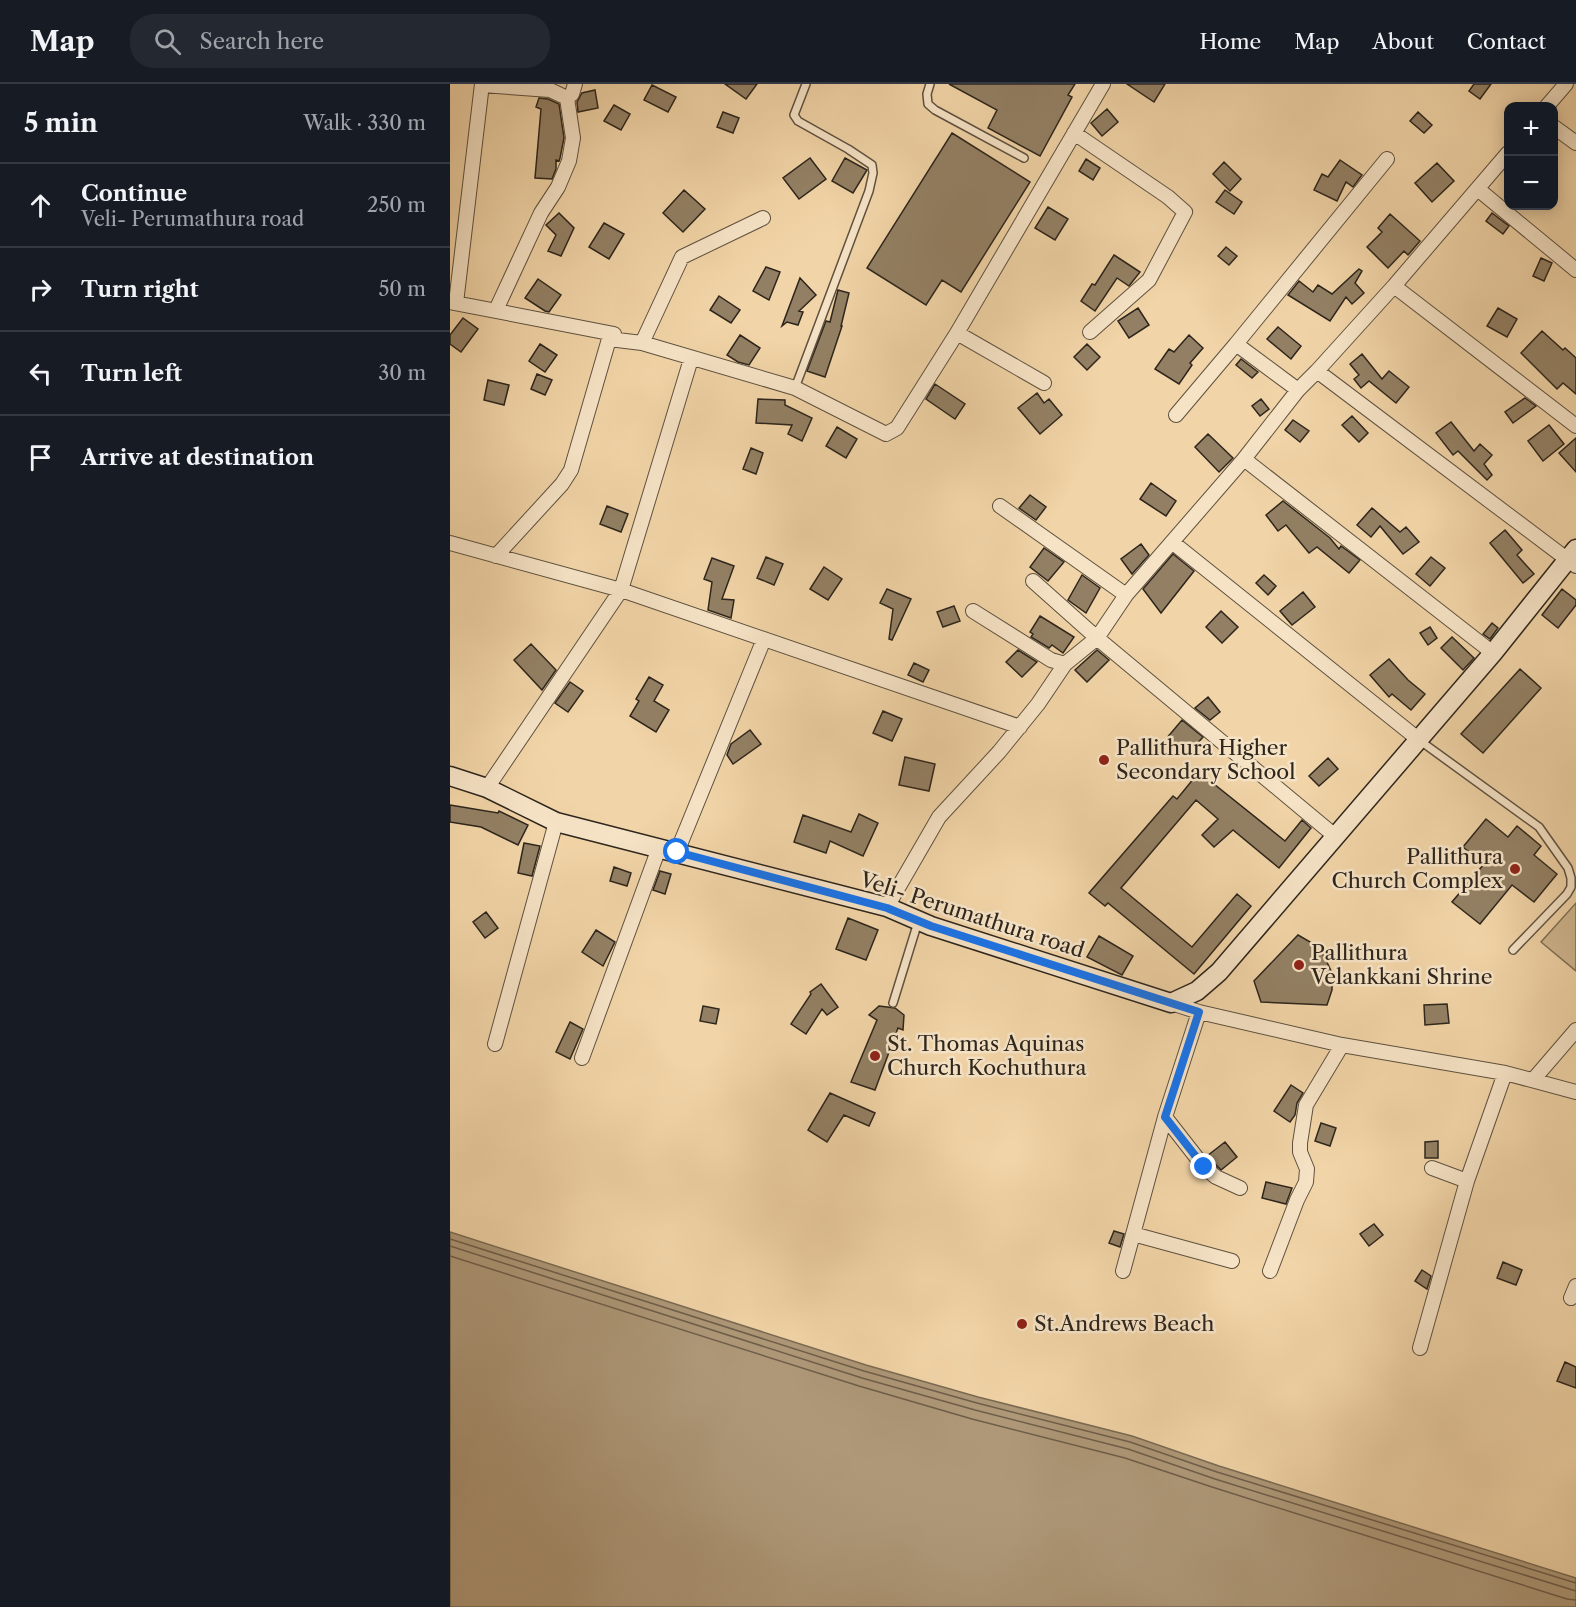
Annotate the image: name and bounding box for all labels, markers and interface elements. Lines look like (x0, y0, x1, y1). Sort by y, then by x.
search box (130, 14, 550, 68)
text: Map (30, 24, 94, 58)
icon: search (151, 25, 184, 58)
text: Search here (199, 28, 324, 55)
text: Home (1200, 29, 1261, 54)
text: Map (1294, 29, 1339, 54)
text: About (1372, 29, 1434, 54)
text: Contact (1467, 29, 1546, 54)
map controls (1504, 102, 1558, 210)
button: + (1504, 102, 1558, 156)
text: 5 min (24, 107, 98, 139)
text: Walk · 330 m (303, 111, 426, 135)
button: − (1504, 156, 1558, 210)
text: Continue (81, 180, 187, 207)
icon: ahead (24, 189, 57, 222)
text: 250 m (367, 193, 426, 217)
text: Veli- Perumathura road (81, 207, 304, 231)
icon: right (24, 273, 57, 306)
text: Turn right (81, 276, 199, 303)
text: 50 m (379, 277, 426, 301)
icon: left (24, 357, 57, 390)
text: Turn left (81, 360, 182, 387)
text: 30 m (378, 361, 426, 385)
icon: arrive (24, 441, 57, 474)
text: Arrive at destination (81, 444, 314, 471)
place label: Pallithura Higher Secondary School (1116, 735, 1295, 784)
marker: Pallithura Higher Secondary School (1097, 753, 1111, 767)
route start (663, 838, 689, 864)
place label: Pallithura Church Complex (1331, 844, 1504, 893)
marker: Pallithura Church Complex (1508, 862, 1522, 876)
street label: Veli- Perumathura road (856, 866, 1088, 963)
place label: Pallithura Velankkani Shrine (1310, 940, 1492, 989)
marker: Pallithura Velankkani Shrine (1292, 958, 1306, 972)
place label: St. Thomas Aquinas Church Kochuthura (887, 1031, 1087, 1080)
marker: St. Thomas Aquinas Church Kochuthura (868, 1049, 882, 1063)
route end (1190, 1153, 1216, 1179)
place label: St.Andrews Beach (1034, 1311, 1214, 1336)
marker: St.Andrews Beach (1015, 1317, 1029, 1331)

